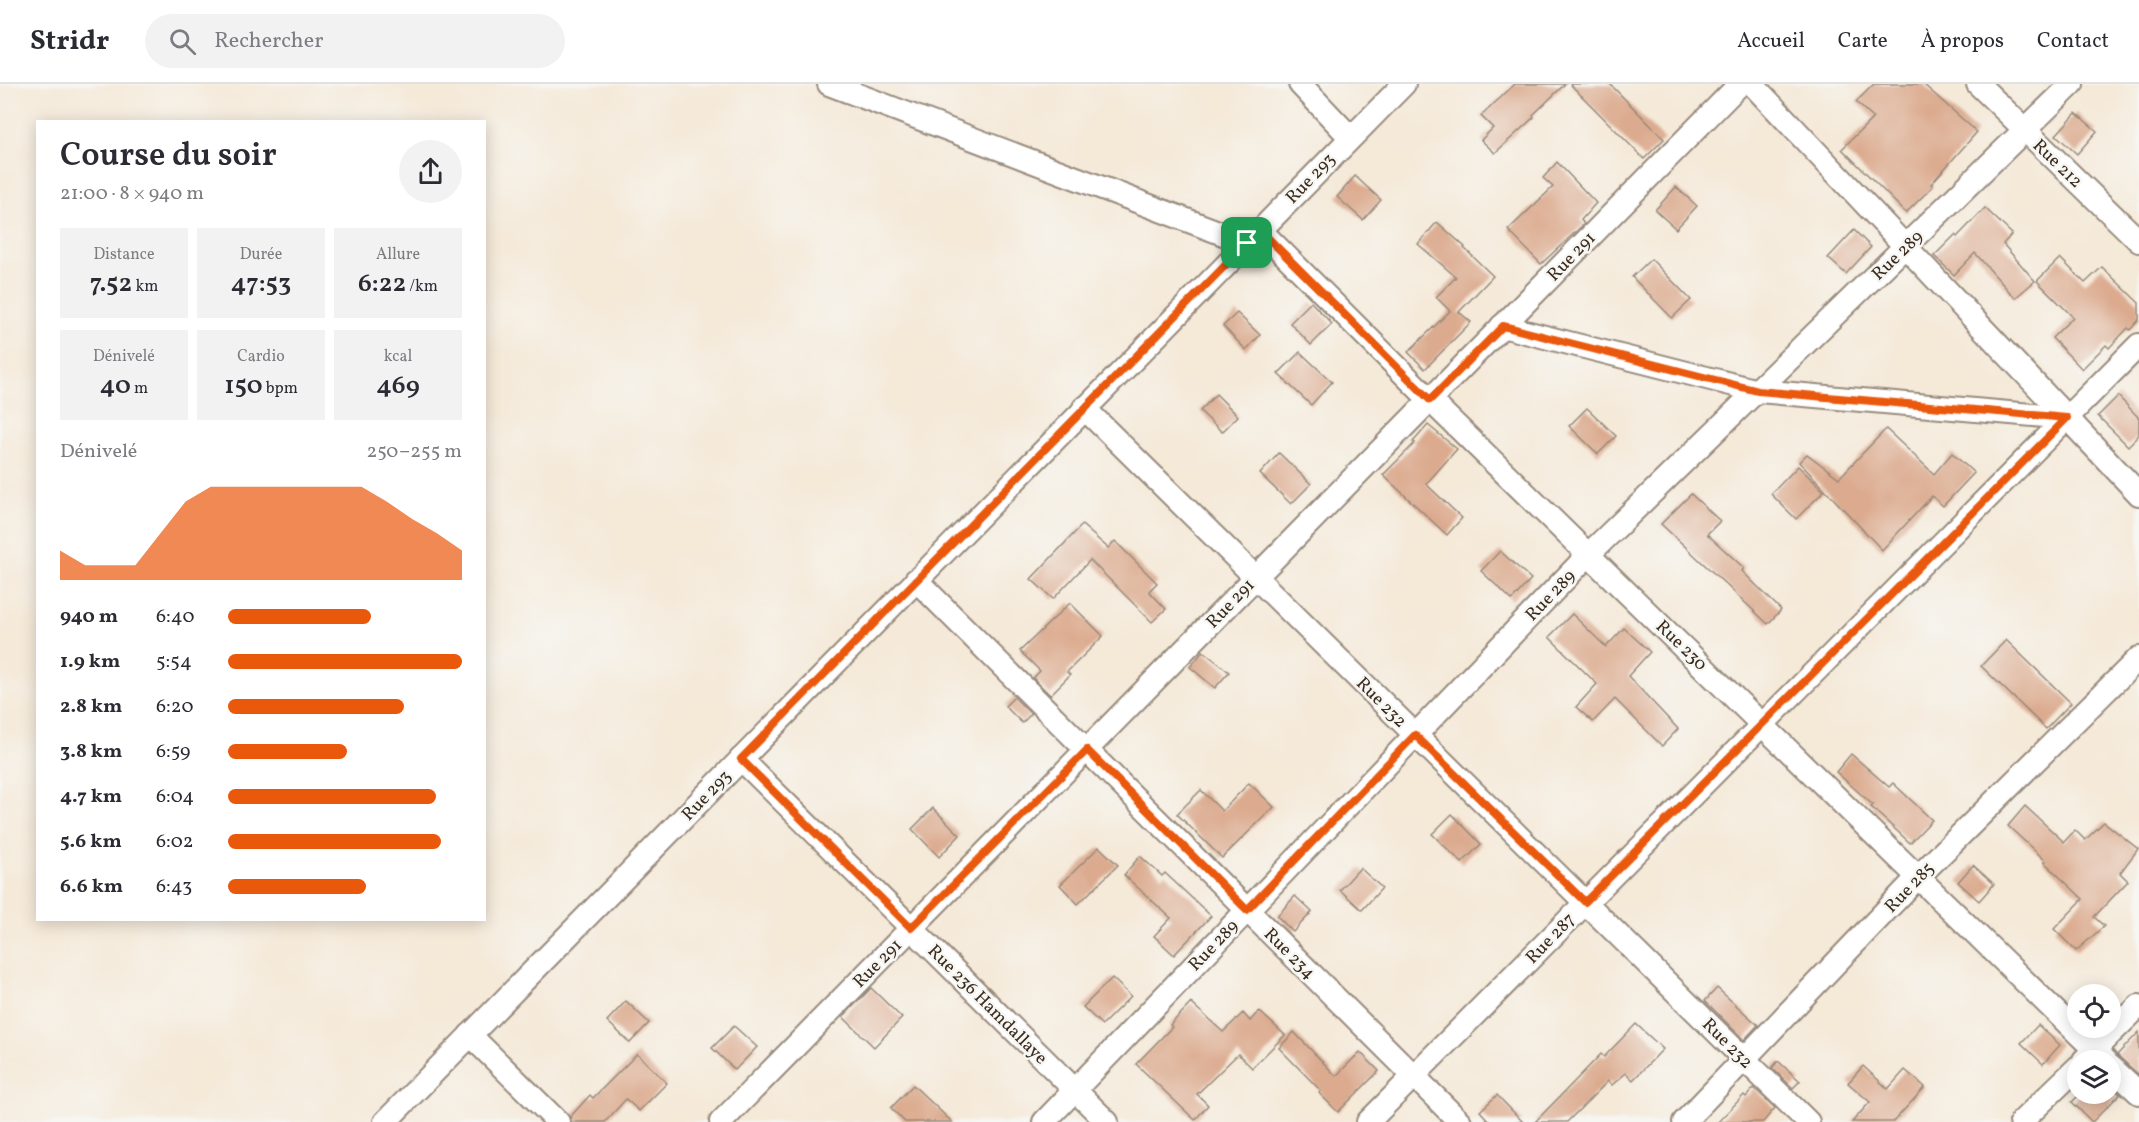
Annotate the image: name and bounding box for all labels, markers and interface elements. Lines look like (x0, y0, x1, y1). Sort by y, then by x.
search box (145, 14, 565, 68)
text: Stridr (30, 22, 109, 61)
icon: search (166, 25, 199, 58)
text: Rechercher (214, 26, 323, 57)
text: Accueil (1737, 27, 1805, 56)
text: Carte (1838, 27, 1888, 56)
text: À propos (1921, 27, 2004, 56)
text: Contact (2037, 27, 2109, 56)
text: Course du soir (60, 134, 277, 180)
street label: Rue 212 (2026, 134, 2088, 194)
button: share (399, 140, 462, 203)
street label: Rue 293 (1280, 148, 1342, 210)
text: 21:00 · 8 × 940 m (60, 180, 204, 208)
pin (1221, 217, 1272, 268)
street label: Rue 289 (1867, 225, 1929, 287)
icon: arrive (1230, 226, 1263, 259)
street label: Rue 291 (1542, 227, 1602, 287)
text: Distance (93, 244, 155, 266)
text: Durée (240, 244, 282, 266)
text: Allure (376, 244, 420, 266)
text: 7.52 (90, 266, 132, 302)
text: 47:53 (231, 266, 291, 302)
text: 6:22 (358, 266, 406, 302)
text: km (132, 276, 158, 298)
text: /km (406, 276, 438, 298)
text: Dénivelé (93, 346, 155, 368)
text: Cardio (237, 346, 285, 368)
text: kcal (384, 346, 412, 368)
text: 40 (100, 368, 131, 404)
text: 150 (224, 368, 263, 404)
text: 469 (376, 368, 420, 404)
text: m (131, 378, 148, 400)
text: bpm (263, 378, 298, 400)
text: Dénivelé (60, 438, 137, 466)
text: 250–255 m (366, 438, 462, 466)
street label: Rue 289 (1520, 565, 1582, 627)
street label: Rue 291 (1201, 574, 1261, 634)
text: 940 m (60, 603, 118, 631)
text: 6:40 (156, 603, 194, 631)
street label: Rue 230 (1649, 615, 1713, 677)
text: 1.9 km (60, 648, 120, 676)
text: 5:54 (156, 648, 192, 676)
street label: Rue 232 (1350, 672, 1412, 734)
text: 2.8 km (60, 693, 122, 721)
text: 6:20 (156, 693, 193, 721)
text: 3.8 km (60, 738, 122, 766)
text: 6:59 (156, 738, 190, 766)
street label: Rue 293 (676, 765, 738, 827)
text: 4.7 km (60, 783, 122, 811)
text: 6:04 (156, 783, 194, 811)
text: 5.6 km (60, 828, 122, 856)
text: 6:02 (156, 828, 194, 856)
street label: Rue 285 (1880, 857, 1941, 919)
text: 6.6 km (60, 873, 123, 901)
text: 6:43 (156, 873, 192, 901)
street label: Rue 287 (1521, 908, 1582, 970)
street label: Rue 289 (1183, 915, 1245, 977)
street label: Rue 234 (1258, 923, 1320, 985)
street label: Rue 291 (848, 934, 908, 994)
street label: Rue 236 Hamdallaye (921, 939, 1053, 1071)
map controls (2067, 984, 2121, 1104)
button: locate (2067, 984, 2121, 1038)
street label: Rue 232 (1696, 1013, 1758, 1075)
button: layers (2067, 1050, 2121, 1104)

